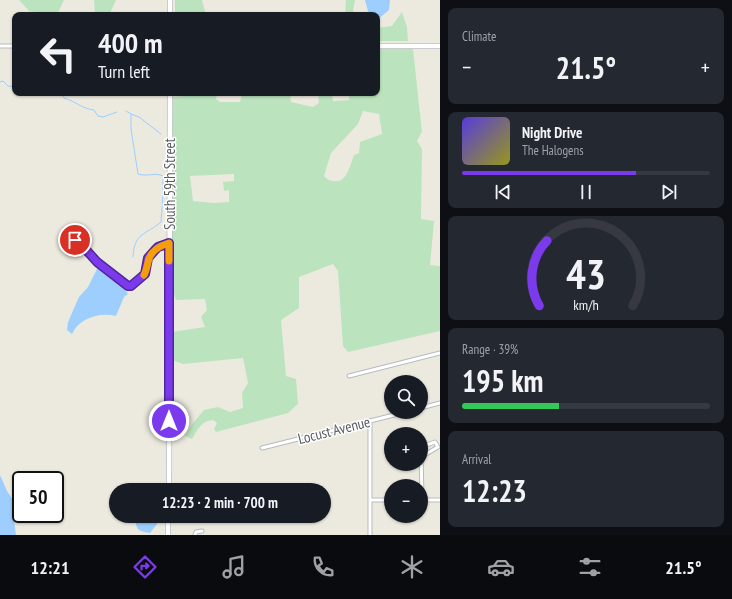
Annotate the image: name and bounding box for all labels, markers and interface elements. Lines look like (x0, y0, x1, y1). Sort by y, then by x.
text: 400 m (98, 24, 162, 61)
icon: left (32, 28, 84, 80)
text: Climate (462, 28, 496, 45)
text: 21.5° (556, 48, 616, 87)
text: − (462, 53, 471, 81)
text: + (701, 53, 710, 81)
text: Turn left (98, 60, 150, 83)
text: Night Drive (522, 123, 582, 142)
street label: South 59th Street (160, 138, 179, 230)
text: The Halogens (522, 142, 584, 159)
icon: previous (492, 181, 514, 203)
icon: pause (575, 181, 597, 203)
icon: next (658, 181, 680, 203)
pin (58, 223, 92, 257)
icon: arrive (64, 229, 86, 251)
text: 43 (566, 246, 606, 299)
text: km/h (573, 294, 599, 313)
text: Range · 39% (462, 341, 518, 358)
text: 195 km (462, 361, 543, 400)
map controls (384, 375, 428, 523)
button: search (384, 375, 428, 419)
position arrow (148, 400, 190, 442)
street label: Locust Avenue (296, 412, 372, 448)
button: + (384, 427, 428, 471)
text: Arrival (462, 451, 491, 468)
speed limit sign: 50 (12, 471, 64, 523)
text: 12:23 (462, 471, 527, 510)
button: − (384, 479, 428, 523)
text: 12:23 · 2 min · 700 m (162, 493, 278, 512)
icon: directions (131, 553, 159, 581)
icon: music (220, 553, 248, 581)
icon: phone (309, 553, 337, 581)
icon: climate (398, 553, 426, 581)
icon: car (487, 553, 515, 581)
icon: filters (576, 553, 604, 581)
text: 12:21 (31, 556, 69, 579)
text: 21.5° (665, 556, 701, 579)

